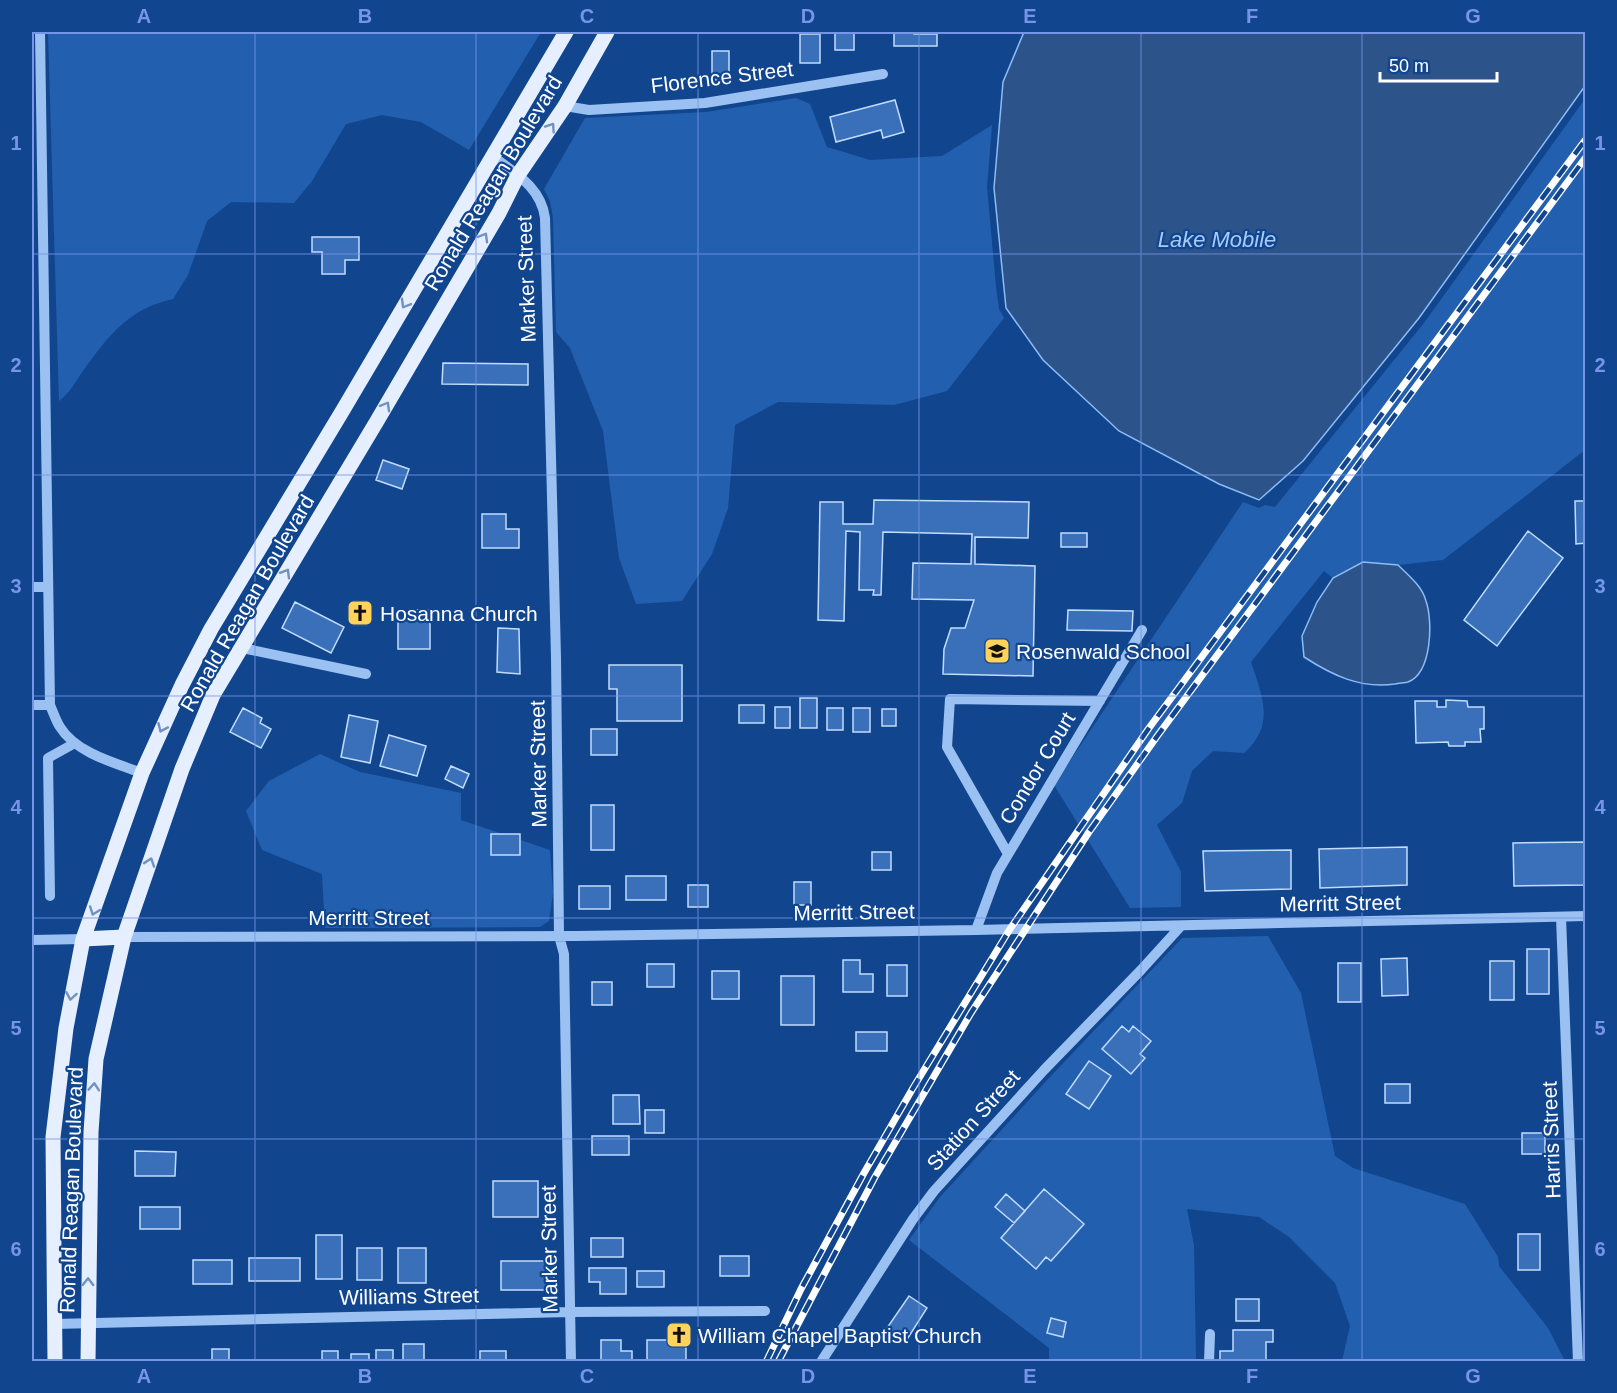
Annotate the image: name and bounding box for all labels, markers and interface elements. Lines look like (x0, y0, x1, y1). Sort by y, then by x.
text: A (137, 5, 151, 27)
text: B (358, 5, 372, 27)
text: C (580, 5, 594, 27)
text: D (801, 5, 815, 27)
text: E (1023, 5, 1037, 27)
text: F (1246, 5, 1258, 27)
text: G (1465, 5, 1481, 27)
scale bar (1380, 45, 1497, 83)
text: 50 m (1389, 56, 1429, 76)
street label: Florence Street (649, 57, 795, 97)
street label: Ronald Reagan Boulevard (420, 71, 566, 295)
one-way arrow (544, 123, 555, 134)
text: 1 (10, 132, 22, 154)
text: 1 (1594, 132, 1606, 154)
street label: Marker Street (512, 215, 540, 343)
water label: Lake Mobile (1158, 227, 1276, 252)
one-way arrow (477, 233, 489, 243)
one-way arrow (401, 298, 413, 308)
text: 2 (10, 354, 22, 376)
text: 2 (1594, 354, 1606, 376)
one-way arrow (378, 402, 390, 412)
street label: Ronald Reagan Boulevard (175, 491, 319, 715)
one-way arrow (279, 569, 291, 579)
text: 3 (10, 575, 22, 597)
text: 3 (1594, 575, 1606, 597)
church icon: Hosanna Church (345, 598, 375, 628)
place label: Hosanna Church (380, 602, 538, 625)
school or university icon: Rosenwald School (982, 636, 1012, 666)
place label: Rosenwald School (1016, 640, 1190, 663)
street label: Marker Street (525, 700, 551, 828)
street label: Condor Court (995, 708, 1079, 828)
one-way arrow (158, 722, 170, 733)
text: 4 (10, 796, 22, 818)
text: 4 (1594, 796, 1606, 818)
one-way arrow (142, 857, 155, 868)
street label: Merritt Street (1279, 890, 1401, 916)
street label: Merritt Street (793, 899, 915, 925)
one-way arrow (88, 905, 101, 915)
street label: Merritt Street (308, 906, 430, 929)
one-way arrow (65, 991, 78, 1001)
text: 5 (10, 1017, 22, 1039)
text: 5 (1594, 1017, 1606, 1039)
street label: Station Street (922, 1065, 1024, 1175)
street label: Ronald Reagan Boulevard (55, 1067, 87, 1313)
street label: Harris Street (1537, 1081, 1565, 1199)
one-way arrow (88, 1083, 101, 1092)
street label: Marker Street (536, 1185, 562, 1313)
text: 6 (10, 1238, 22, 1260)
text: 6 (1594, 1238, 1606, 1260)
one-way arrow (82, 1278, 94, 1287)
street label: Williams Street (339, 1283, 479, 1309)
church icon: William Chapel Baptist Church (664, 1320, 694, 1350)
place label: William Chapel Baptist Church (698, 1324, 982, 1347)
text: A (137, 1365, 151, 1387)
text: B (358, 1365, 372, 1387)
text: C (580, 1365, 594, 1387)
text: D (801, 1365, 815, 1387)
text: E (1023, 1365, 1037, 1387)
text: F (1246, 1365, 1258, 1387)
text: G (1465, 1365, 1481, 1387)

